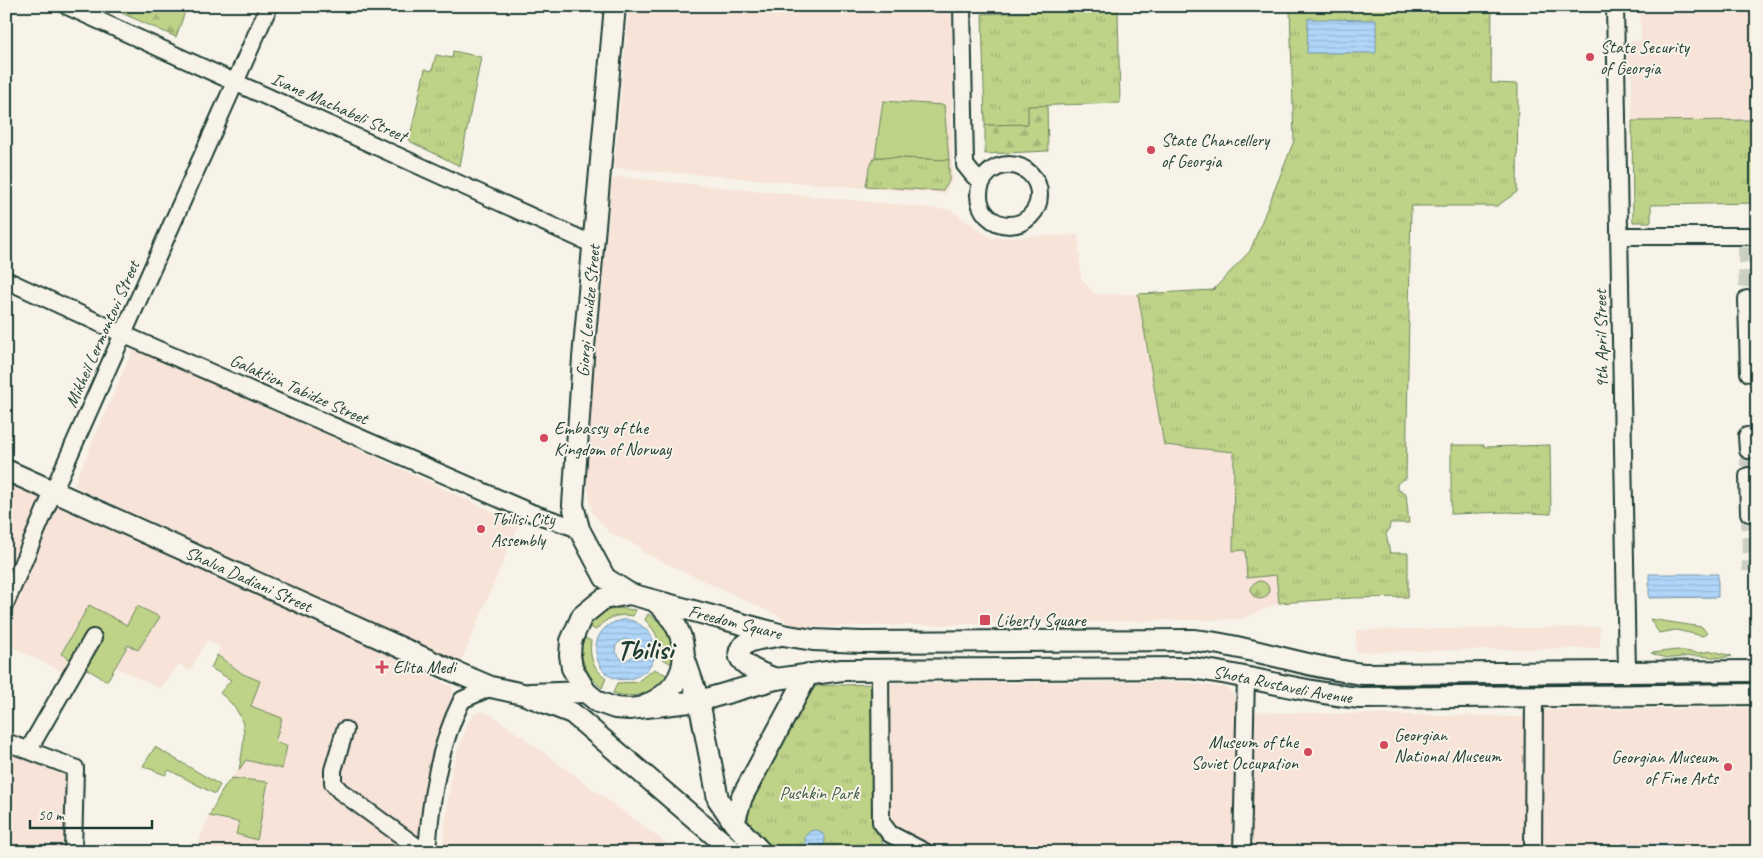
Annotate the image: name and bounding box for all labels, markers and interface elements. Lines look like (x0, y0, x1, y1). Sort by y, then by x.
place label: State Security of Georgia (1600, 36, 1691, 79)
marker: State Security of Georgia (1584, 51, 1596, 63)
street label: Ivane Machabeli Street (268, 67, 413, 148)
place label: State Chancellery of Georgia (1161, 129, 1271, 172)
marker: State Chancellery of Georgia (1145, 144, 1157, 156)
street label: Giorgi Leonidze Street (571, 242, 605, 378)
street label: Mikheil Lermontovi Street (60, 255, 145, 411)
street label: 9th April Street (1589, 287, 1613, 388)
street label: Galaktion Tabidze Street (227, 349, 373, 430)
place label: Embassy of the Kingdom of Norway (554, 417, 673, 460)
marker: Embassy of the Kingdom of Norway (538, 432, 550, 444)
place label: Tbilisi City Assembly (491, 508, 557, 551)
marker: Tbilisi City Assembly (475, 523, 487, 535)
street label: Shalva Dadiani Street (182, 541, 317, 618)
street label: Freedom Square (686, 600, 785, 644)
place label: Liberty Square (996, 609, 1087, 631)
marker: Liberty Square (978, 613, 992, 627)
district label: Tbilisi (617, 632, 677, 667)
place label: Elita Medi (393, 656, 458, 678)
marker: Elita Medi (375, 660, 389, 674)
street label: Shota Rustaveli Avenue (1211, 660, 1354, 708)
place label: Georgian National Museum (1394, 724, 1502, 767)
place label: Museum of the Soviet Occupation (1191, 731, 1299, 774)
marker: Georgian National Museum (1378, 739, 1390, 751)
marker: Museum of the Soviet Occupation (1302, 746, 1314, 758)
place label: Georgian Museum of Fine Arts (1611, 746, 1720, 789)
marker: Georgian Museum of Fine Arts (1722, 761, 1734, 773)
park label: Pushkin Park (779, 782, 860, 804)
scale bar (30, 798, 152, 830)
text: 50 m (38, 806, 65, 825)

